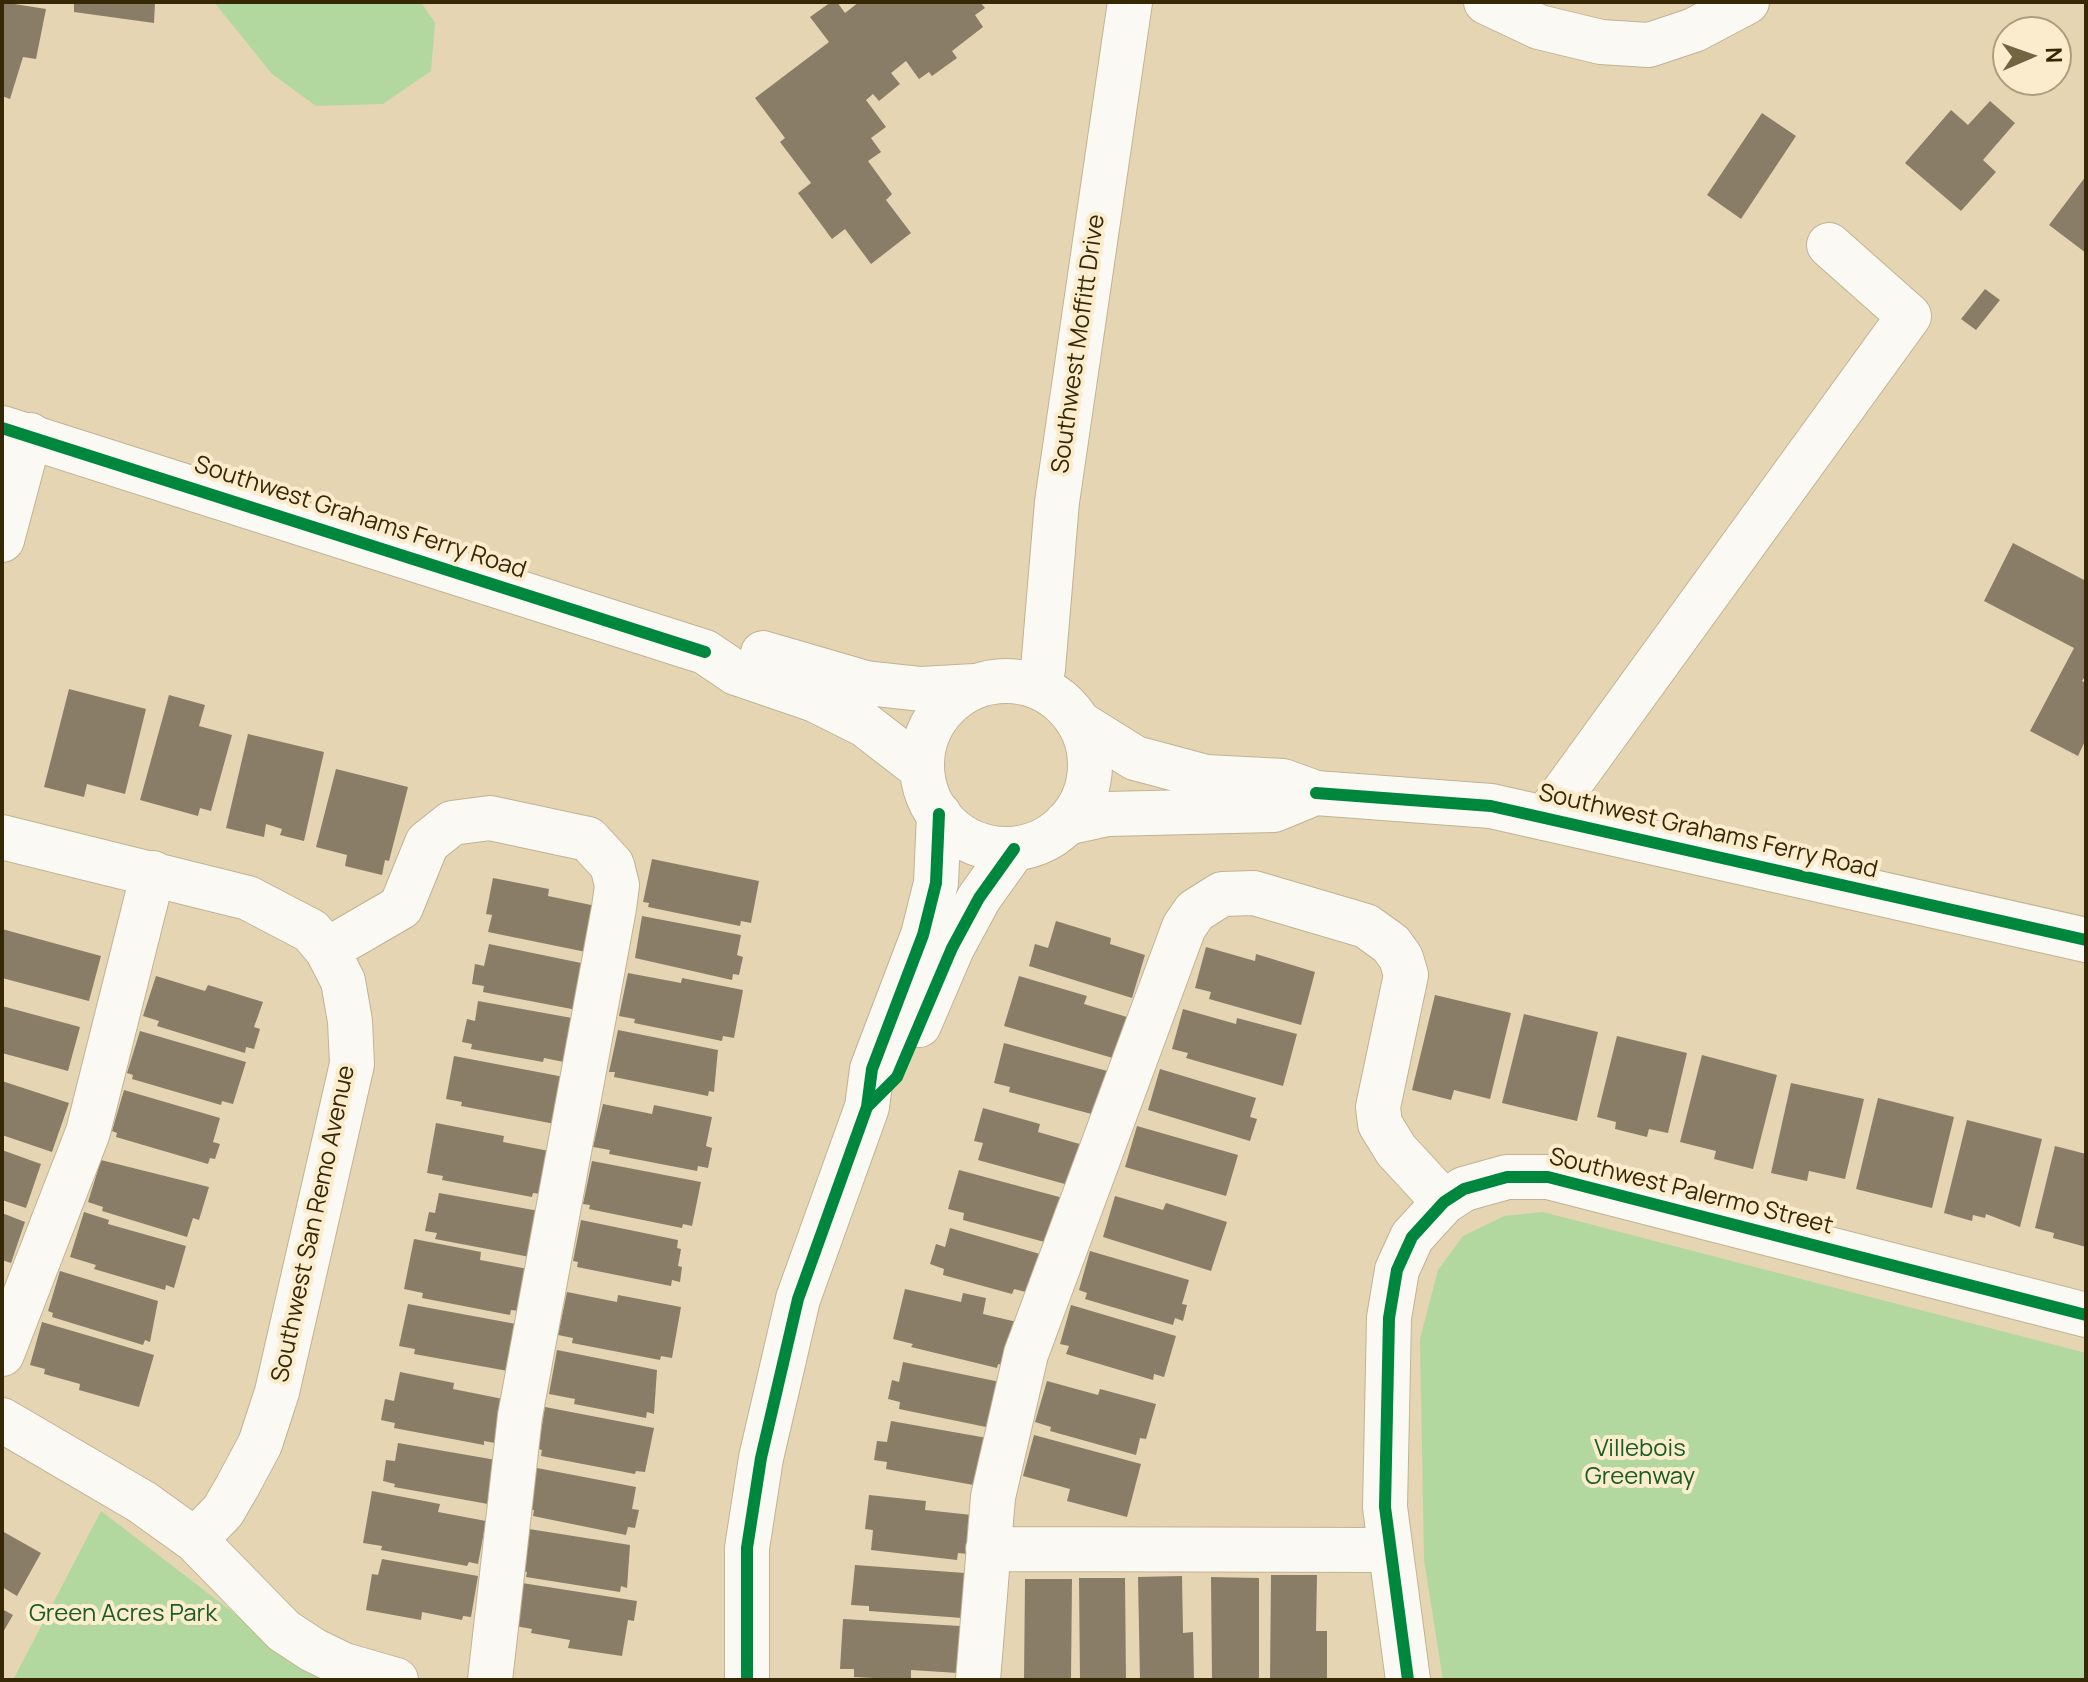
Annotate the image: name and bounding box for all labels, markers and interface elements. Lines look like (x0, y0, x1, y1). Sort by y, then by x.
north arrow (1992, 16, 2072, 96)
text: N (2039, 47, 2069, 64)
street label: Southwest Moffitt Drive (1047, 213, 1111, 475)
street label: Southwest Grahams Ferry Road (190, 451, 530, 585)
street label: Southwest Grahams Ferry Road (1536, 779, 1880, 885)
street label: Southwest San Remo Avenue (266, 1063, 362, 1385)
street label: Southwest Palermo Street (1546, 1143, 1836, 1241)
park label: Villebois Greenway (1585, 1435, 1695, 1491)
park label: Green Acres Park (29, 1600, 217, 1628)

